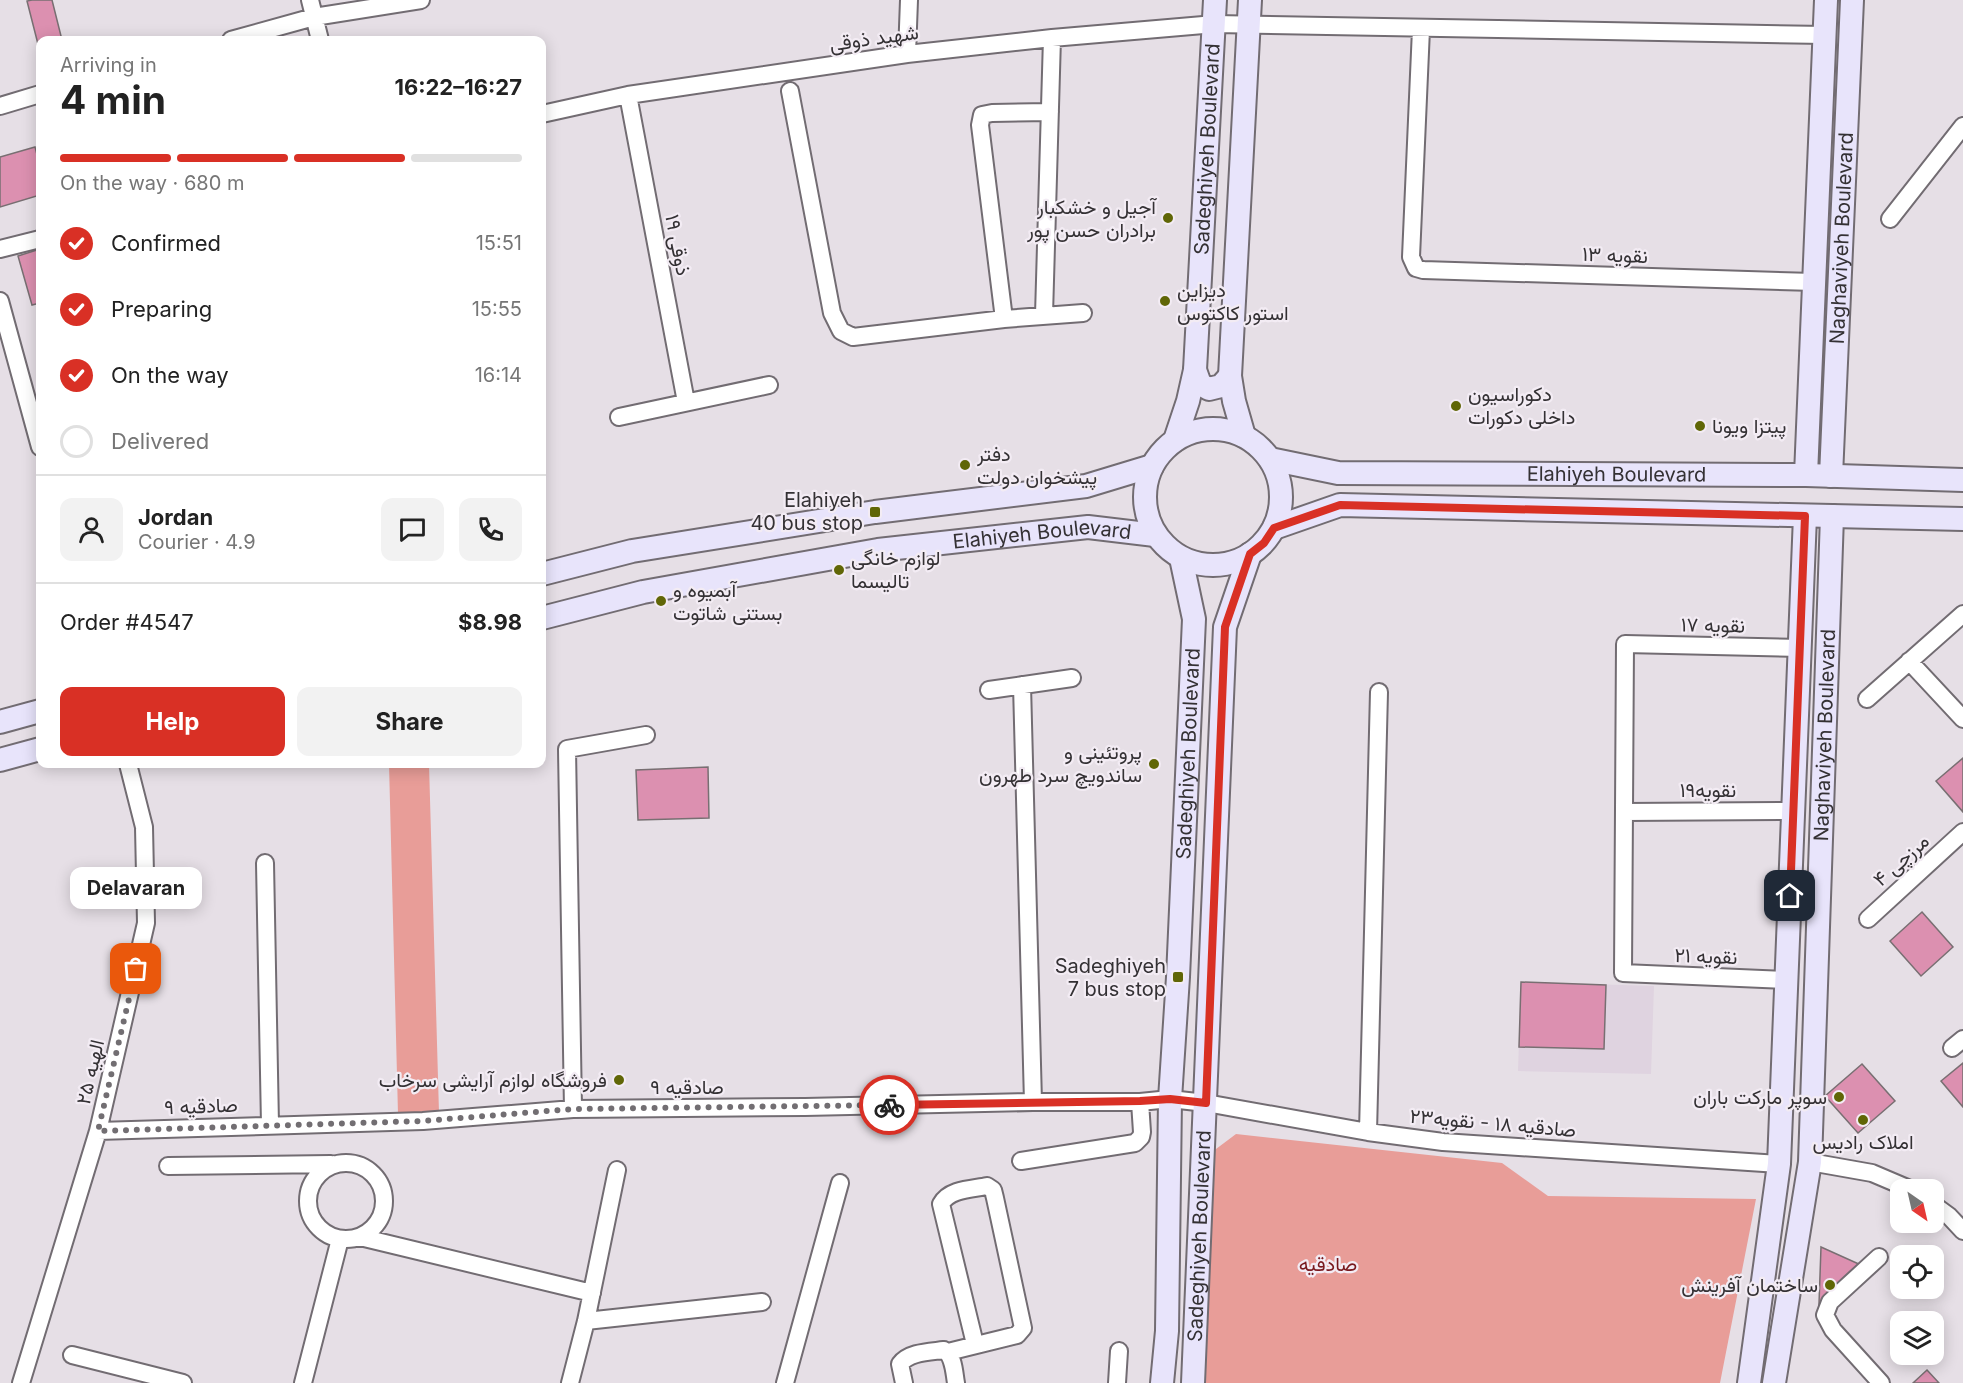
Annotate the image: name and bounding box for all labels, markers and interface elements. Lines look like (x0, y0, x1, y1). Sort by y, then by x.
street label: شهید ذوقی (828, 20, 920, 57)
street label: Sadeghiyeh Boulevard (1189, 43, 1225, 256)
text: Arriving in (60, 53, 157, 77)
text: 16:22–16:27 (394, 74, 522, 100)
text: 4 min (60, 76, 166, 123)
street label: Naghaviyeh Boulevard (1825, 132, 1858, 345)
text: On the way · 680 m (60, 171, 244, 195)
place label: آجیل و خشکبار برادران حسن پور (1026, 195, 1157, 244)
marker: آجیل و خشکبار برادران حسن پور (1161, 211, 1175, 225)
street label: ذوقی ۱۹ (659, 212, 696, 278)
icon: check (60, 227, 93, 260)
text: Confirmed (111, 230, 221, 256)
text: 15:51 (476, 231, 522, 255)
street label: نقویه ۱۳ (1582, 242, 1648, 269)
place label: دیزاین استور کاکتوس (1177, 278, 1289, 326)
icon: check (60, 293, 93, 326)
marker: دیزاین استور کاکتوس (1158, 294, 1172, 308)
text: Preparing (111, 296, 212, 322)
text: 15:55 (472, 297, 522, 321)
icon: check (60, 359, 93, 392)
text: On the way (111, 362, 229, 388)
text: 16:14 (475, 363, 522, 387)
place label: دکوراسیون داخلی دکورات (1468, 382, 1575, 430)
marker: دکوراسیون داخلی دکورات (1449, 399, 1463, 413)
place label: پیتزا ویونا (1712, 414, 1786, 440)
marker: پیتزا ویونا (1693, 419, 1707, 433)
text: Delivered (111, 428, 209, 454)
place label: دفتر پیشخوان دولت (976, 442, 1097, 491)
marker: دفتر پیشخوان دولت (958, 458, 972, 472)
street label: Elahiyeh Boulevard (1527, 462, 1706, 487)
place label: Elahiyeh 40 bus stop (750, 488, 863, 535)
button: person (60, 498, 123, 561)
button: chat (381, 498, 444, 561)
button: phone (459, 498, 522, 561)
text: Jordan (138, 504, 213, 530)
marker: Elahiyeh 40 bus stop (868, 505, 882, 519)
street label: Elahiyeh Boulevard (951, 515, 1133, 554)
text: Courier · 4.9 (138, 530, 256, 554)
place label: لوازم خانگی تالیسما (851, 546, 941, 593)
marker: لوازم خانگی تالیسما (832, 563, 846, 577)
place label: آبمیوه و بستنی شاتوت (673, 578, 782, 626)
marker: آبمیوه و بستنی شاتوت (654, 594, 668, 608)
text: Order #4547 (60, 609, 194, 635)
text: $8.98 (458, 609, 522, 635)
street label: نقویه ۱۷ (1681, 612, 1745, 639)
street label: Naghaviyeh Boulevard (1809, 629, 1840, 842)
street label: Sadeghiyeh Boulevard (1171, 647, 1205, 860)
button: Help (60, 687, 285, 756)
button: Share (297, 687, 522, 756)
place label: پروتئینی و ساندویچ سرد طهرون (979, 740, 1142, 789)
marker: پروتئینی و ساندویچ سرد طهرون (1147, 757, 1161, 771)
street label: نقویه۱۹ (1680, 778, 1736, 803)
street label: مرزچی ۴ (1868, 829, 1935, 893)
callout: Delavaran (70, 867, 202, 909)
pin (1764, 870, 1815, 921)
text: Delavaran (87, 876, 185, 900)
icon: home (1773, 879, 1806, 912)
pin (110, 943, 161, 994)
street label: نقویه ۲۱ (1674, 943, 1738, 970)
icon: bag (119, 952, 152, 985)
place label: Sadeghiyeh 7 bus stop (1055, 954, 1166, 1001)
marker: Sadeghiyeh 7 bus stop (1171, 970, 1185, 984)
street label: الهیه ۲۵ (71, 1037, 110, 1107)
place label: فروشگاه لوازم آرایشی سرخاب (379, 1068, 607, 1093)
marker: فروشگاه لوازم آرایشی سرخاب (612, 1073, 626, 1087)
street label: صادقیه ۹ (650, 1075, 724, 1099)
courier (859, 1075, 919, 1135)
place label: سوپر مارکت باران (1693, 1085, 1827, 1111)
icon: bike (873, 1089, 906, 1122)
marker: سوپر مارکت باران (1832, 1090, 1846, 1104)
street label: صادقیه ۹ (164, 1093, 238, 1119)
street label: صادقیه ۱۸ - نقویه۲۳ (1409, 1104, 1577, 1143)
marker: املاک رادیس (1856, 1113, 1870, 1127)
street label: Sadeghiyeh Boulevard (1183, 1130, 1216, 1342)
place label: املاک رادیس (1812, 1130, 1914, 1155)
north arrow (1890, 1179, 1944, 1233)
map controls (1890, 1179, 1944, 1365)
button: locate (1890, 1245, 1944, 1299)
park label: صادقیه (1299, 1252, 1357, 1276)
place label: ساختمان آفرینش (1681, 1273, 1818, 1298)
marker: ساختمان آفرینش (1823, 1278, 1837, 1292)
button: layers (1890, 1311, 1944, 1365)

